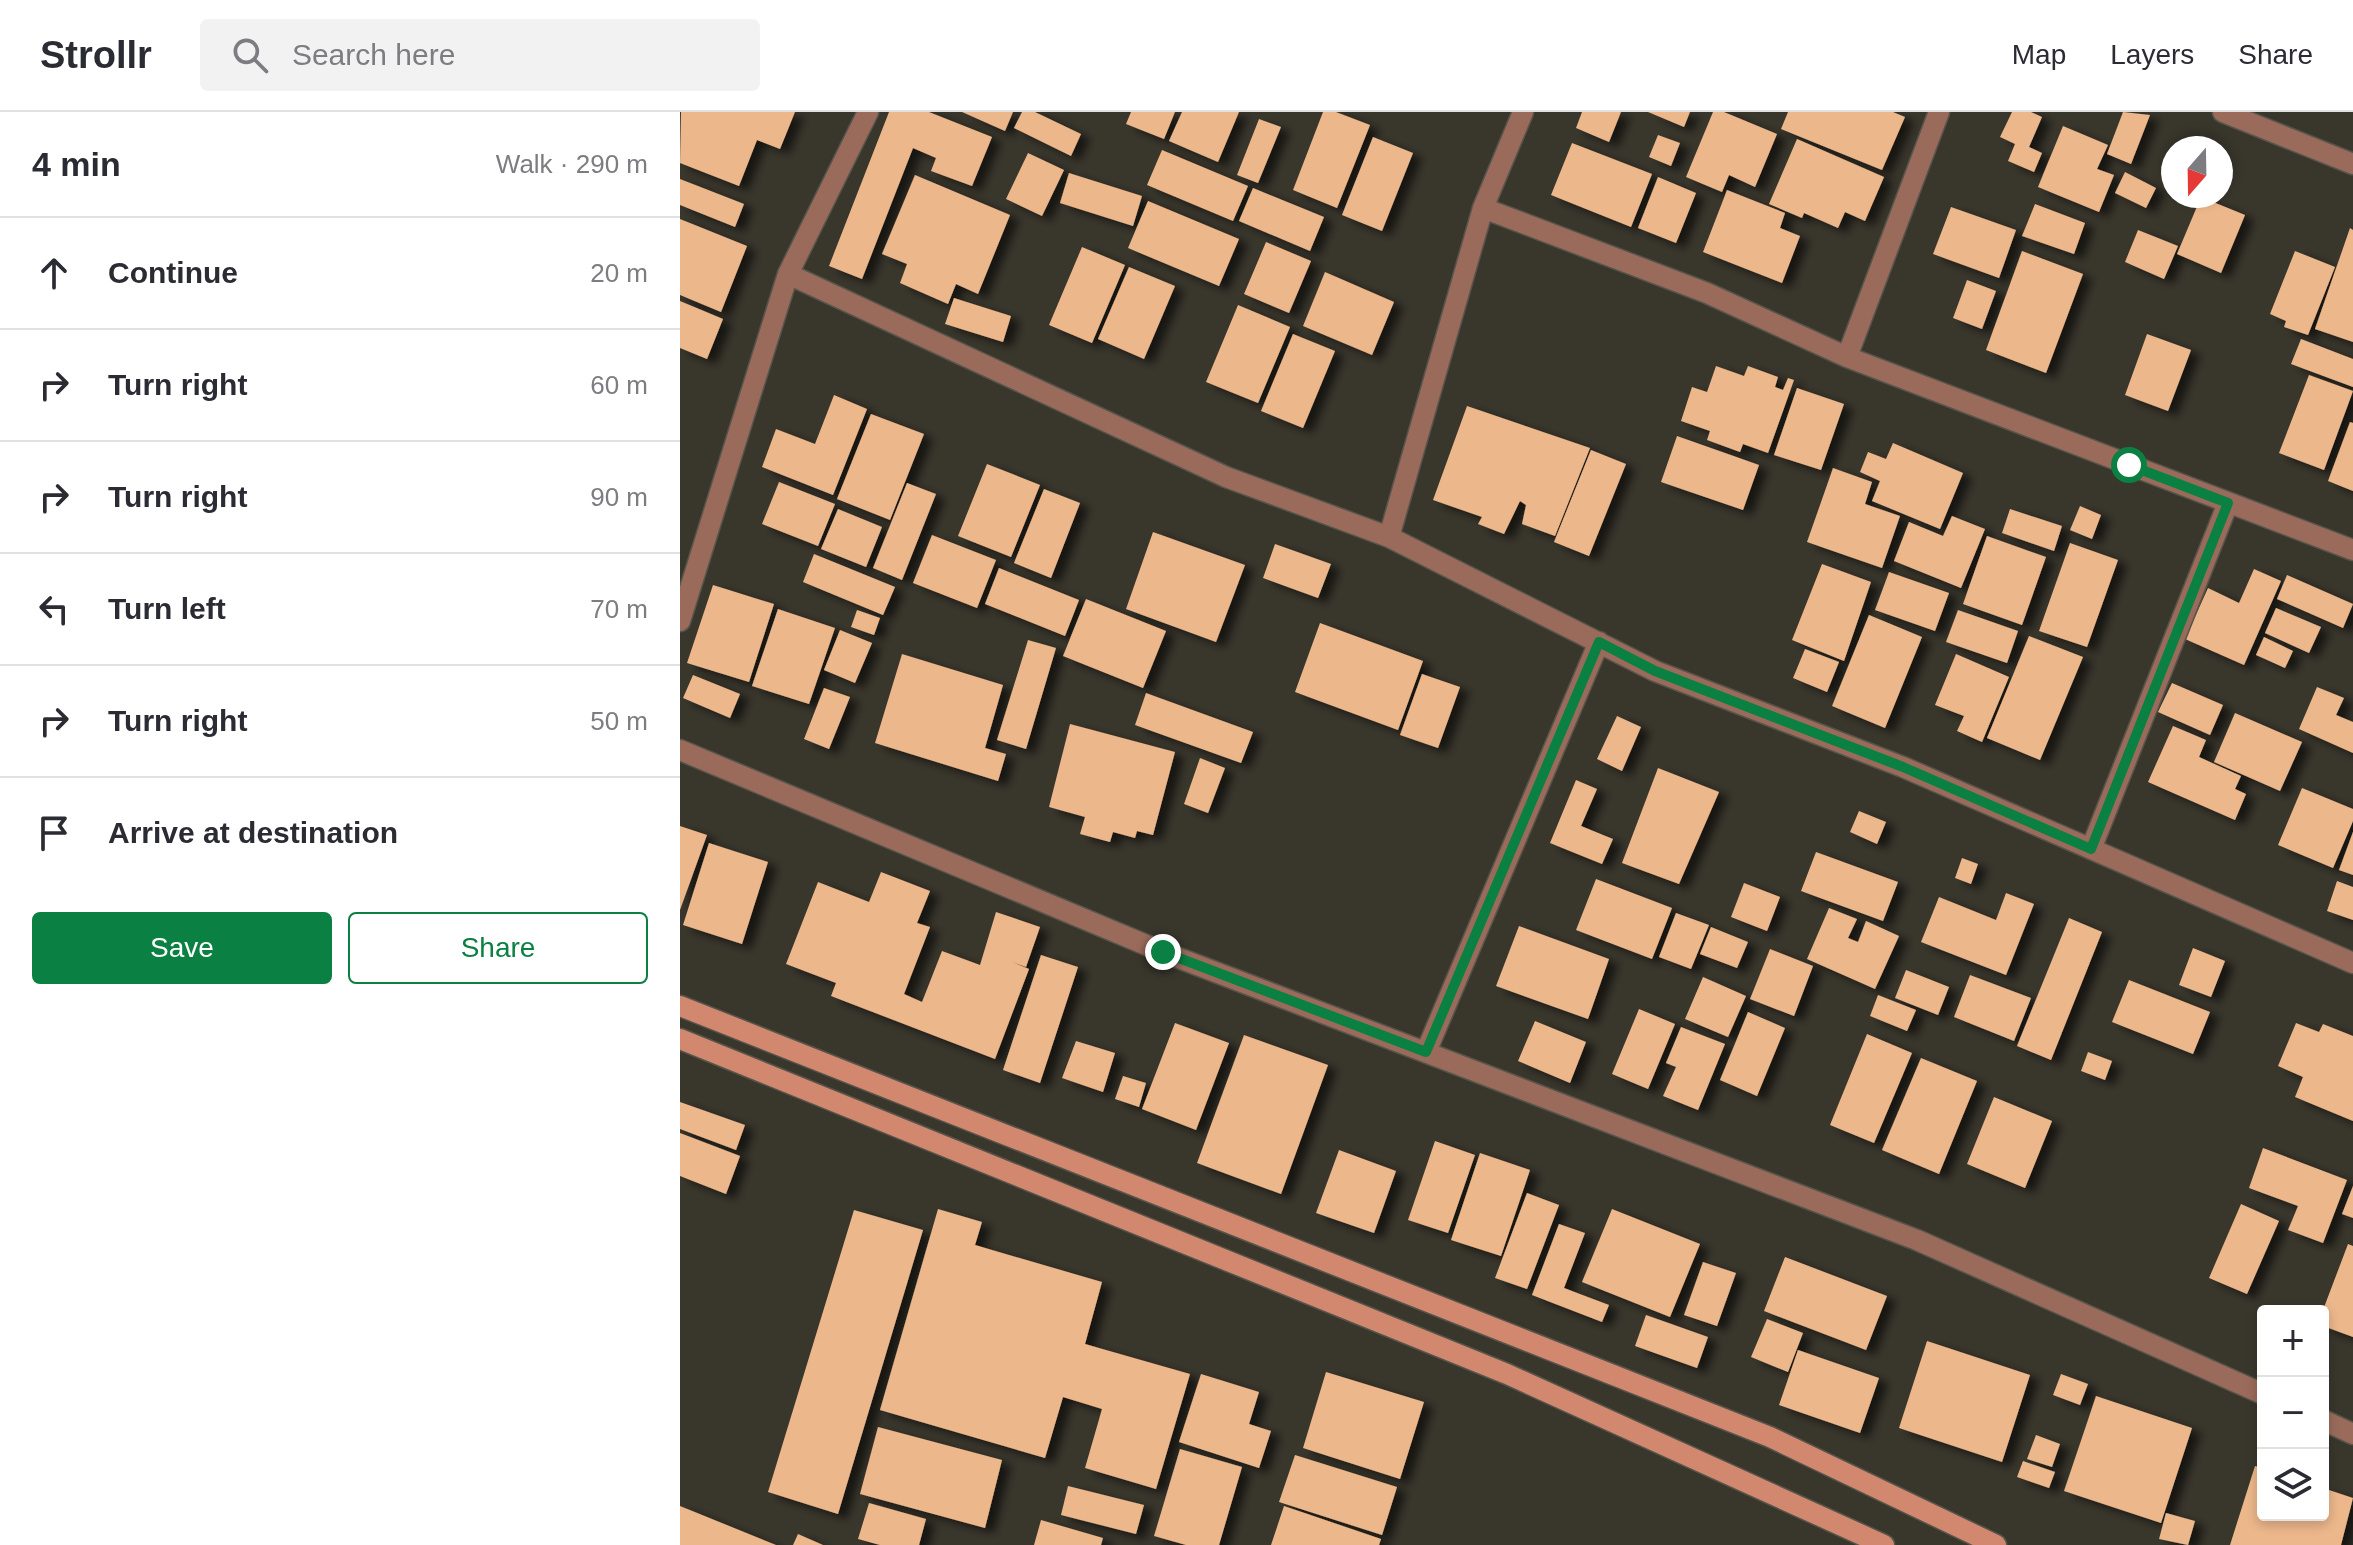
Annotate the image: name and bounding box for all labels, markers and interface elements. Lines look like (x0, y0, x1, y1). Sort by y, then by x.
search box (200, 19, 760, 91)
icon: search (228, 33, 272, 77)
text: Strollr (40, 34, 152, 76)
text: Search here (292, 38, 455, 71)
text: Map (2012, 39, 2066, 70)
text: Layers (2110, 39, 2194, 70)
text: Share (2238, 39, 2313, 70)
north arrow (2161, 136, 2233, 208)
text: 4 min (32, 145, 121, 183)
text: Walk · 290 m (496, 149, 648, 179)
icon: ahead (32, 251, 76, 295)
text: Continue (108, 256, 238, 289)
text: 20 m (590, 258, 648, 288)
icon: right (32, 363, 76, 407)
text: Turn right (108, 368, 247, 401)
text: 60 m (590, 370, 648, 400)
route start (2111, 447, 2147, 483)
icon: right (32, 475, 76, 519)
text: Turn right (108, 480, 247, 513)
text: 90 m (590, 482, 648, 512)
icon: left (32, 587, 76, 631)
text: Turn left (108, 592, 226, 625)
text: 70 m (590, 594, 648, 624)
icon: right (32, 699, 76, 743)
text: Turn right (108, 704, 247, 737)
text: 50 m (590, 706, 648, 736)
icon: arrive (32, 811, 76, 855)
text: Arrive at destination (108, 816, 398, 849)
button: Save (32, 912, 332, 984)
button: Share (348, 912, 648, 984)
route end (1145, 934, 1181, 970)
map controls (2257, 1305, 2329, 1521)
button: + (2257, 1305, 2329, 1377)
button: − (2257, 1377, 2329, 1449)
button: layers (2257, 1449, 2329, 1521)

